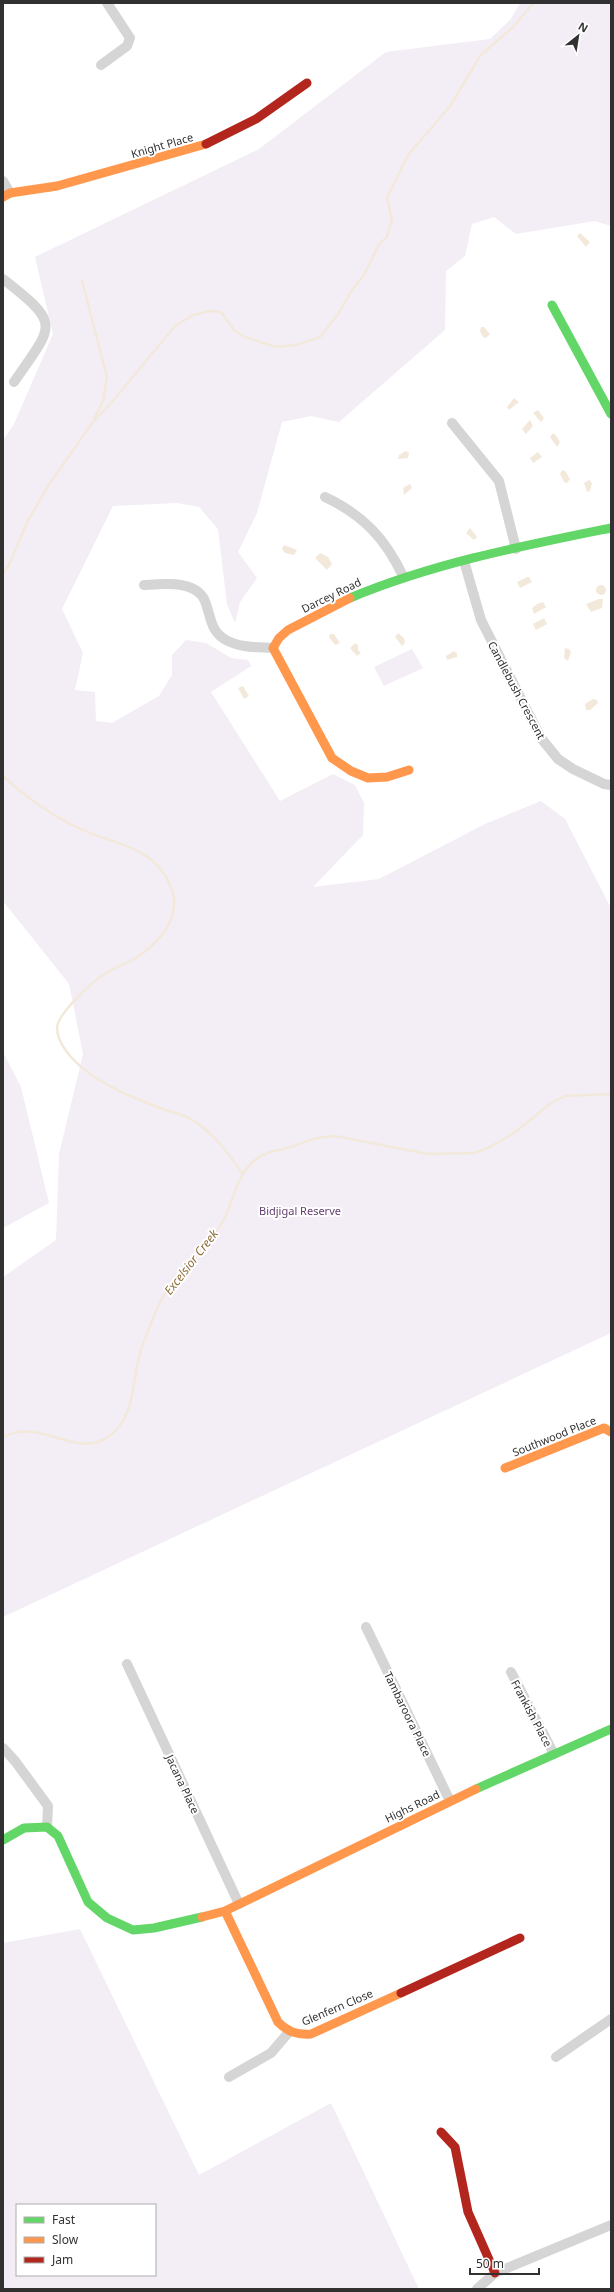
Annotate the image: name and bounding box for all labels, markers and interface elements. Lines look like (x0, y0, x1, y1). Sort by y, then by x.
north arrow (558, 16, 598, 56)
text: N (576, 18, 591, 36)
street label: Knight Place (129, 129, 195, 161)
street label: Darcey Road (299, 574, 363, 616)
street label: Candlebush Crescent (485, 638, 549, 742)
park label: Bidjigal Reserve (259, 1203, 341, 1218)
water label: Excelsior Creek (160, 1225, 223, 1298)
street label: Southwood Place (510, 1412, 598, 1460)
street label: Tambaroora Place (381, 1669, 435, 1759)
street label: Frankish Place (508, 1677, 556, 1749)
street label: Jacana Place (162, 1751, 203, 1816)
street label: Highs Road (382, 1786, 442, 1826)
street label: Glenfern Close (299, 1985, 375, 2029)
legend (16, 2204, 156, 2276)
text: Fast (52, 2211, 76, 2228)
text: Slow (52, 2231, 79, 2248)
scale bar (470, 2250, 539, 2276)
text: Jam (51, 2251, 73, 2268)
text: 50 m (476, 2255, 504, 2272)

